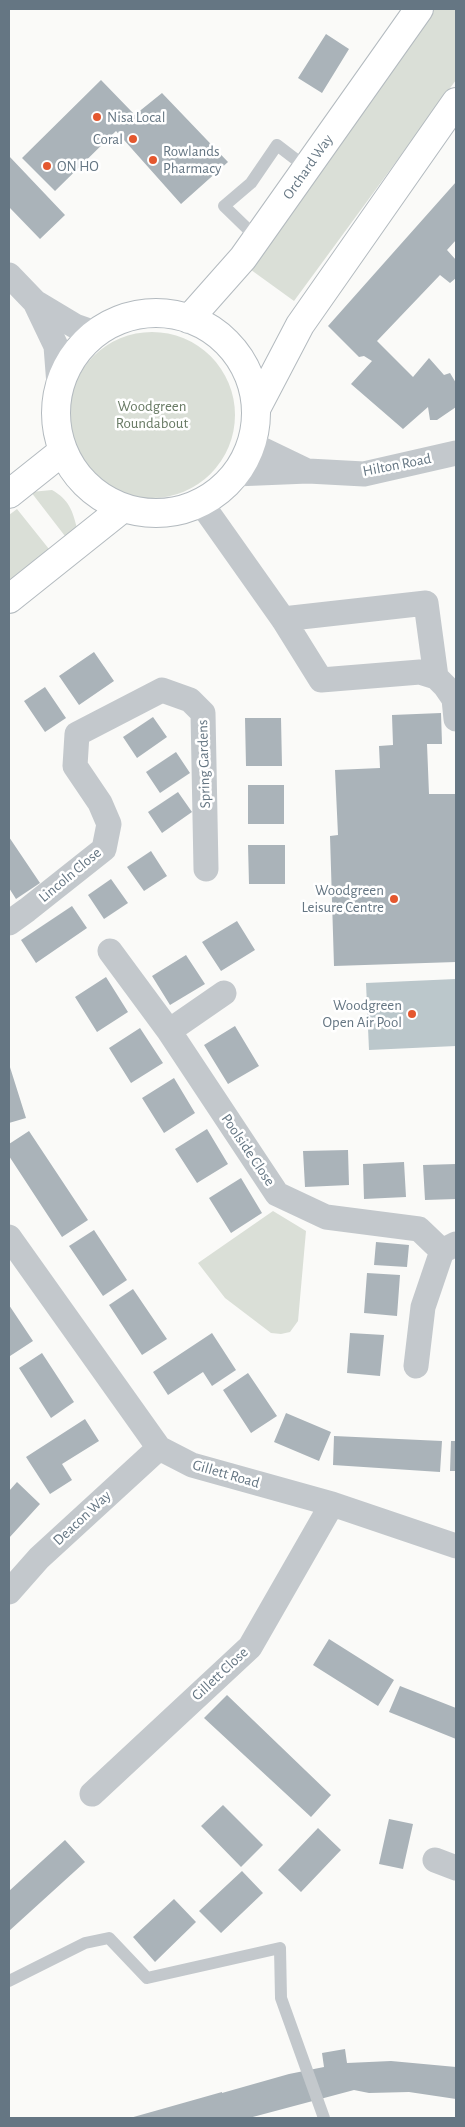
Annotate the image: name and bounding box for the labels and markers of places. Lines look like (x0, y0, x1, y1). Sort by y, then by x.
place label: Nisa Local (107, 108, 165, 126)
marker: Nisa Local (91, 111, 103, 123)
place label: Coral (93, 130, 123, 148)
marker: Coral (127, 133, 139, 145)
place label: Rowlands Pharmacy (163, 142, 221, 177)
marker: Rowlands Pharmacy (147, 154, 159, 166)
place label: ON HO (57, 157, 99, 175)
marker: ON HO (41, 160, 53, 172)
place label: Woodgreen Leisure Centre (301, 881, 384, 916)
marker: Woodgreen Leisure Centre (388, 893, 400, 905)
place label: Woodgreen Open Air Pool (322, 996, 402, 1031)
marker: Woodgreen Open Air Pool (406, 1008, 418, 1020)

